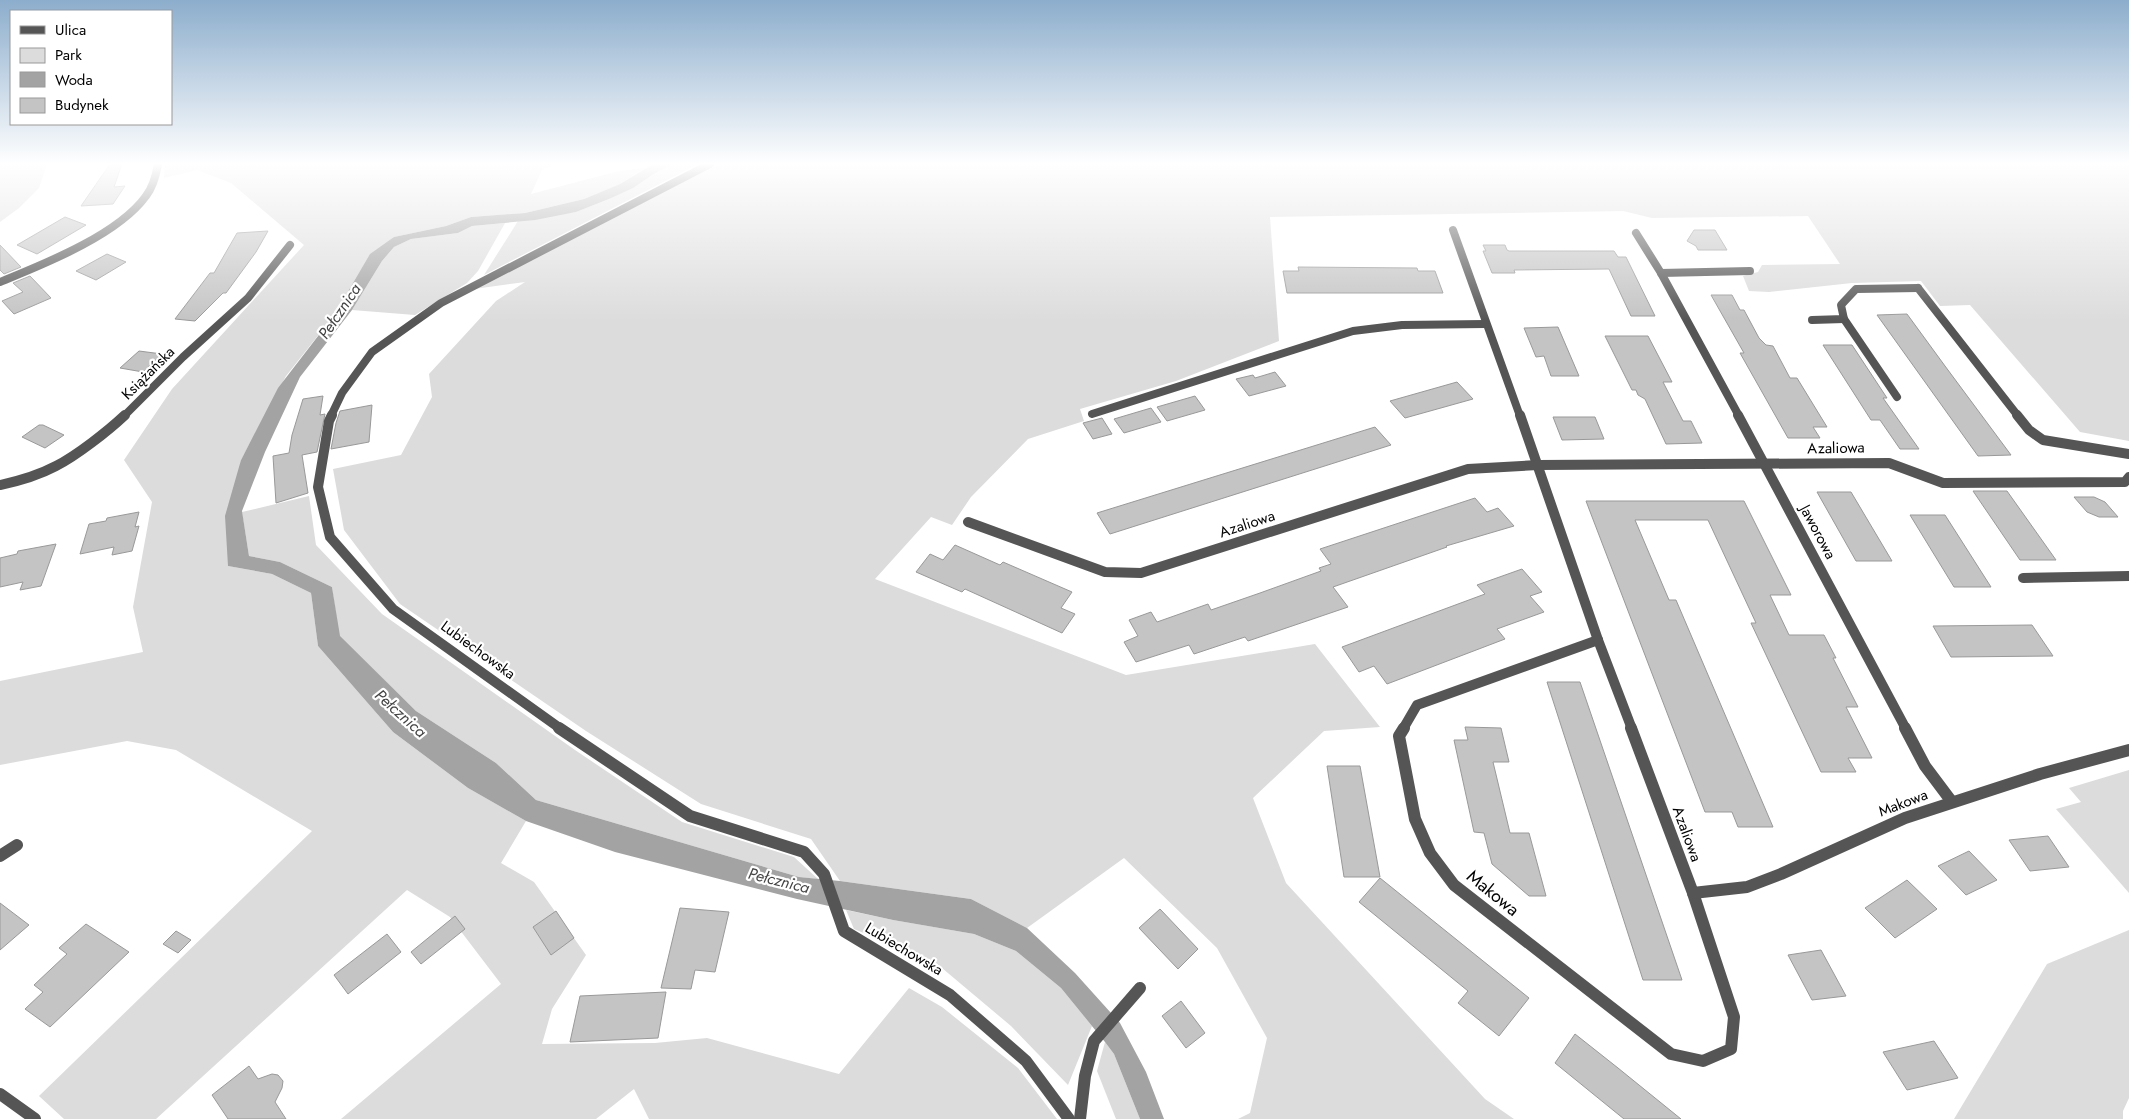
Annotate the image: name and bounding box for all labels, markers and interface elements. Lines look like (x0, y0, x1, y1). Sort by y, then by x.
legend (10, 10, 172, 125)
text: Ulica (55, 19, 86, 41)
text: Park (55, 44, 82, 66)
text: Woda (55, 69, 93, 91)
text: Budynek (55, 94, 109, 116)
water label: Pełcznica (312, 279, 367, 344)
street label: Książańska (116, 341, 180, 405)
street label: Azaliowa (1807, 436, 1865, 460)
street label: Jaworowa (1793, 499, 1842, 563)
street label: Azaliowa (1216, 505, 1278, 543)
street label: Lubiechowska (436, 615, 520, 685)
water label: Pełcznica (370, 684, 432, 743)
street label: Makowa (1875, 784, 1931, 822)
street label: Azaliowa (1667, 803, 1707, 865)
water label: Pełcznica (746, 862, 812, 899)
street label: Makowa (1461, 864, 1525, 922)
street label: Lubiechowska (861, 917, 947, 981)

